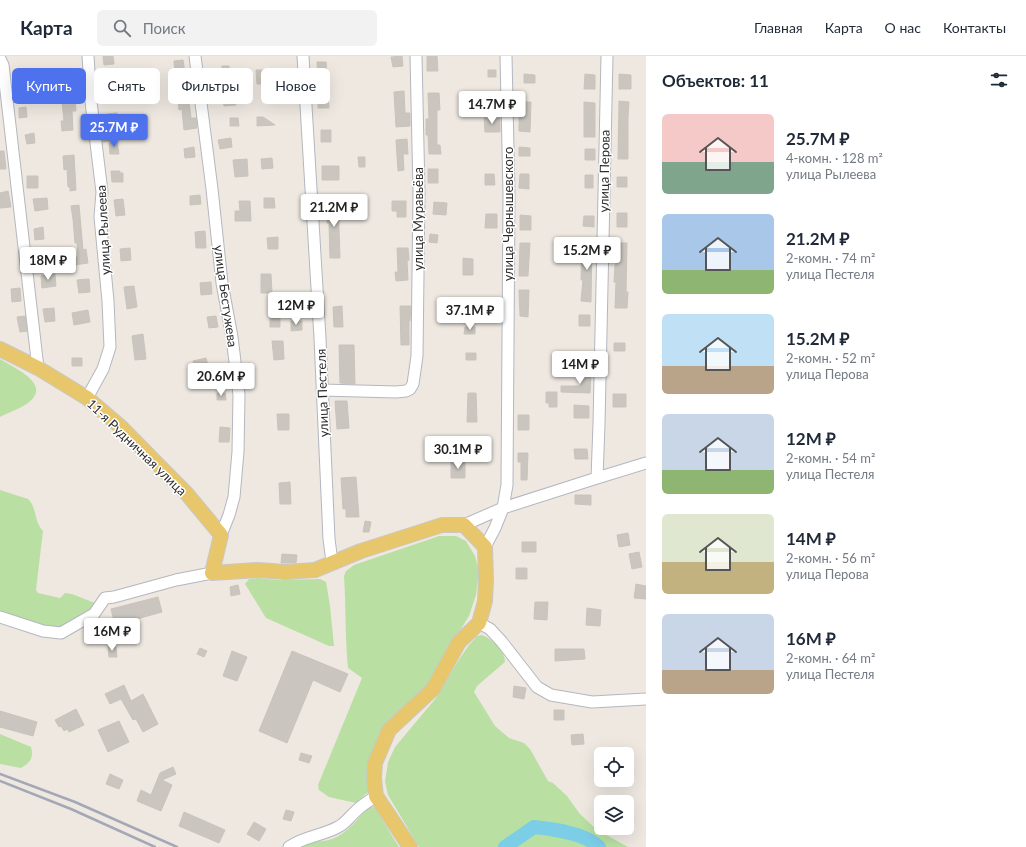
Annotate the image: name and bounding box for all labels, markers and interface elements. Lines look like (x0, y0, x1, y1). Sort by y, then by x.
search box (97, 10, 377, 46)
text: Карта (20, 16, 73, 39)
icon: search (111, 17, 133, 39)
text: Поиск (143, 19, 186, 37)
text: Главная (754, 19, 803, 36)
text: Карта (825, 19, 863, 36)
text: О нас (885, 19, 921, 36)
text: Контакты (943, 19, 1006, 36)
chip: Купить (12, 68, 86, 104)
chip: Снять (94, 68, 160, 104)
chip: Фильтры (168, 68, 253, 104)
chip: Новое (261, 68, 330, 104)
icon: filters (988, 69, 1010, 91)
text: Объектов: 11 (662, 70, 769, 91)
pin: 14.7M ₽ (455, 91, 529, 125)
text: 14.7M ₽ (468, 96, 516, 112)
pin: 25.7M ₽ (77, 114, 151, 148)
text: 25.7M ₽ (90, 119, 138, 135)
text: 25.7M ₽ (786, 128, 850, 149)
street label: улица Перова (595, 130, 613, 212)
icon: home (694, 130, 742, 178)
street label: улица Чернышевского (500, 147, 516, 281)
text: 4-комн. · 128 m² (786, 150, 883, 166)
text: улица Рылеева (786, 166, 876, 182)
street label: улица Муравьёва (410, 167, 426, 271)
street label: улица Рылеева (93, 185, 113, 275)
pin: 21.2M ₽ (297, 194, 371, 228)
text: 21.2M ₽ (310, 199, 358, 215)
text: 21.2M ₽ (786, 228, 850, 249)
icon: home (694, 230, 742, 278)
pin: 15.2M ₽ (550, 237, 624, 271)
text: 15.2M ₽ (563, 242, 611, 258)
street label: улица Бестужева (211, 244, 241, 348)
pin: 18M ₽ (20, 247, 76, 281)
text: 2-комн. · 74 m² (786, 250, 875, 266)
text: 18M ₽ (29, 252, 67, 268)
text: улица Пестеля (786, 266, 874, 282)
pin: 12M ₽ (268, 292, 324, 326)
text: 12M ₽ (277, 297, 315, 313)
pin: 37.1M ₽ (433, 297, 507, 331)
text: 37.1M ₽ (446, 302, 494, 318)
text: 15.2M ₽ (786, 328, 850, 349)
icon: home (694, 330, 742, 378)
street label: улица Пестеля (312, 349, 332, 437)
text: 2-комн. · 52 m² (786, 350, 875, 366)
pin: 14M ₽ (552, 351, 608, 385)
text: 14M ₽ (561, 356, 599, 372)
pin: 20.6M ₽ (184, 363, 258, 397)
text: улица Перова (786, 366, 869, 382)
text: 20.6M ₽ (197, 368, 245, 384)
street label: 11-я Рудничная улица (84, 395, 190, 499)
text: 12M ₽ (786, 428, 836, 449)
icon: home (694, 430, 742, 478)
pin: 30.1M ₽ (421, 436, 495, 470)
text: 30.1M ₽ (434, 441, 482, 457)
text: 2-комн. · 54 m² (786, 450, 875, 466)
text: улица Пестеля (786, 466, 874, 482)
text: 14M ₽ (786, 528, 836, 549)
icon: home (694, 530, 742, 578)
text: 2-комн. · 56 m² (786, 550, 875, 566)
text: улица Перова (786, 566, 869, 582)
pin: 16M ₽ (84, 618, 140, 652)
text: 16M ₽ (93, 623, 131, 639)
text: 16M ₽ (786, 628, 836, 649)
icon: home (694, 630, 742, 678)
text: 2-комн. · 64 m² (786, 650, 875, 666)
text: улица Пестеля (786, 666, 874, 682)
map controls (594, 747, 634, 835)
button: locate (594, 747, 634, 787)
button: layers (594, 795, 634, 835)

